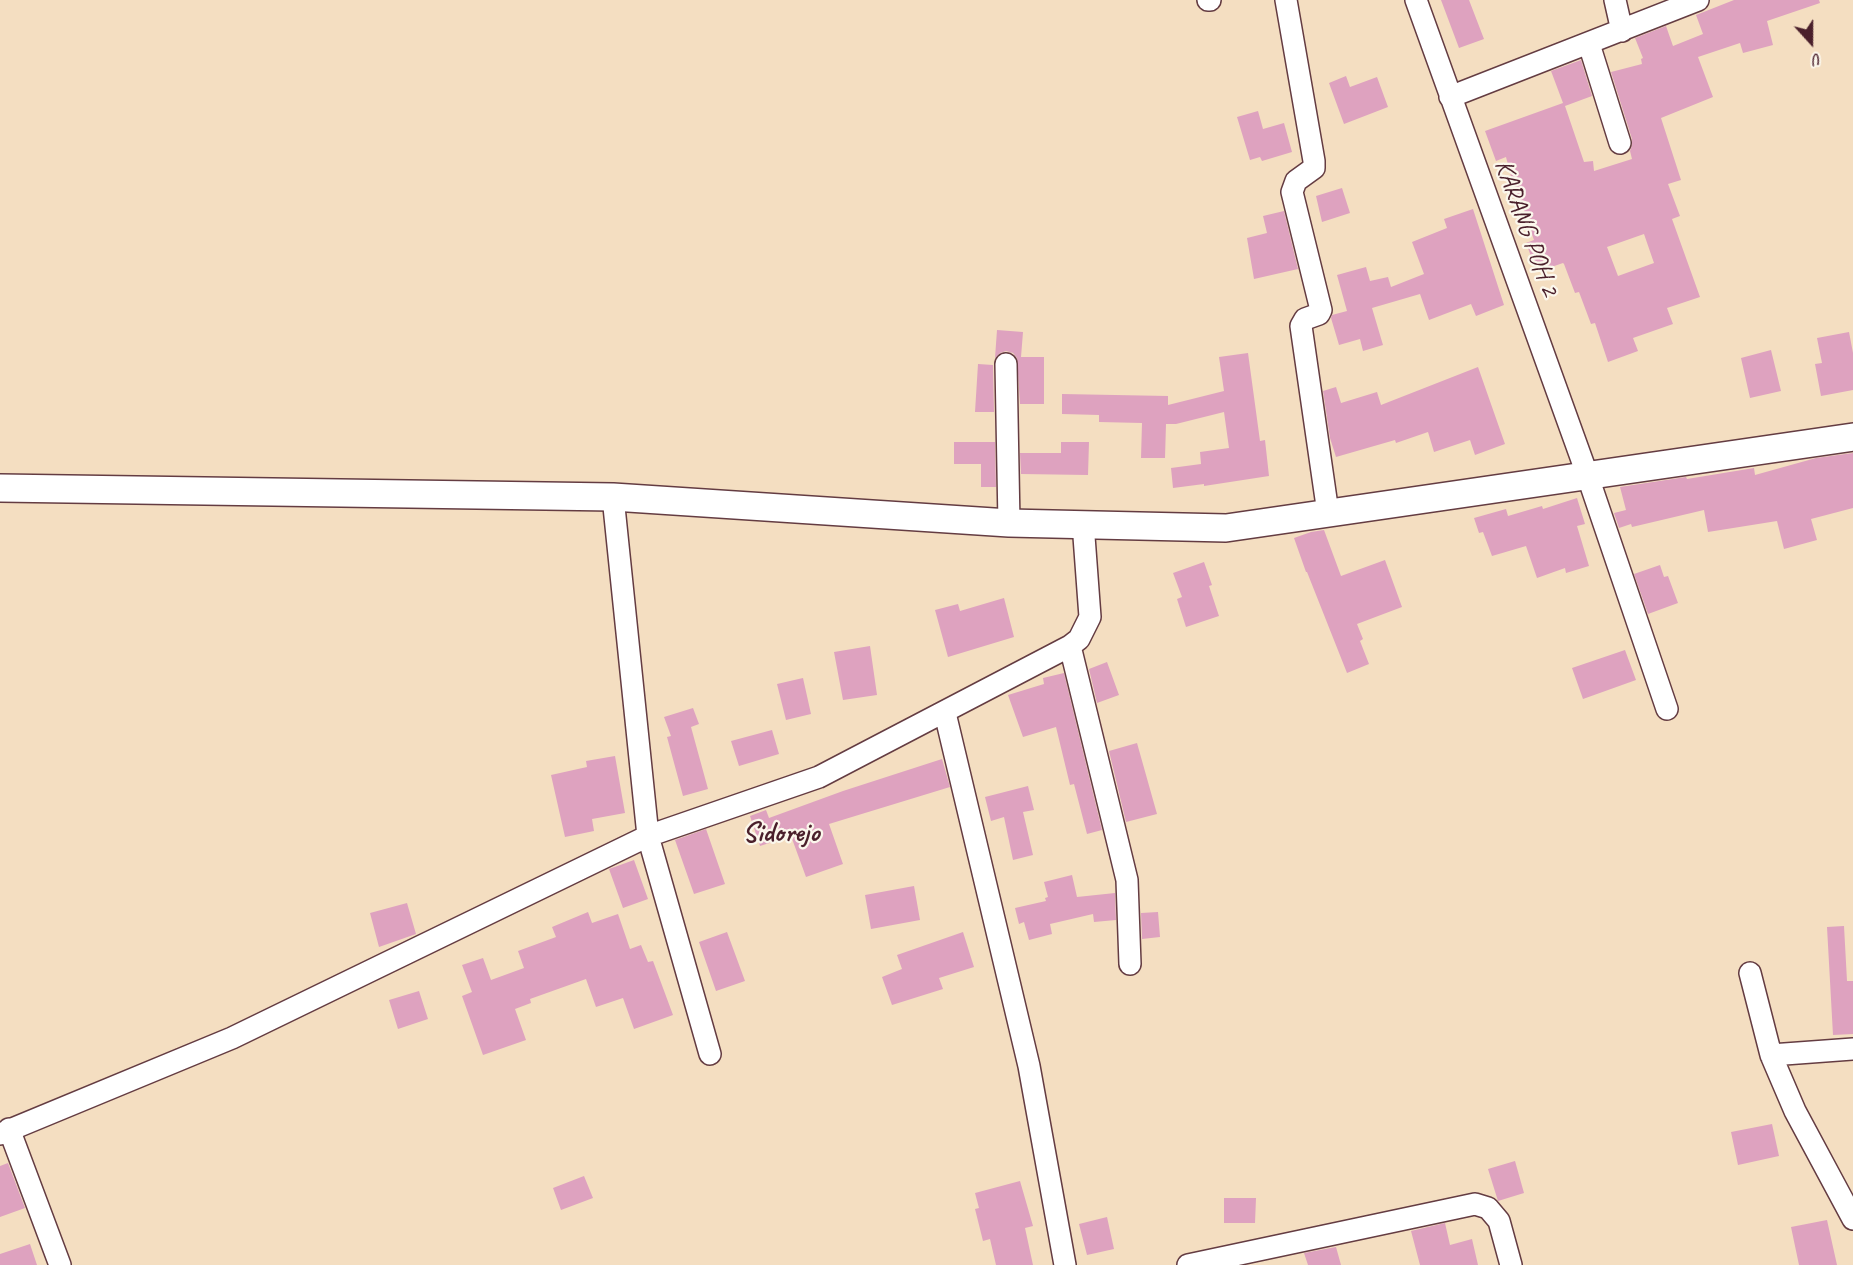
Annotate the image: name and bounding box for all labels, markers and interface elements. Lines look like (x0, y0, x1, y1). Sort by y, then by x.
north arrow (1781, 12, 1841, 72)
text: U (1810, 48, 1825, 70)
street label: KARANG POH 2 (1487, 156, 1565, 300)
district label: Sidorejo (743, 817, 819, 851)

